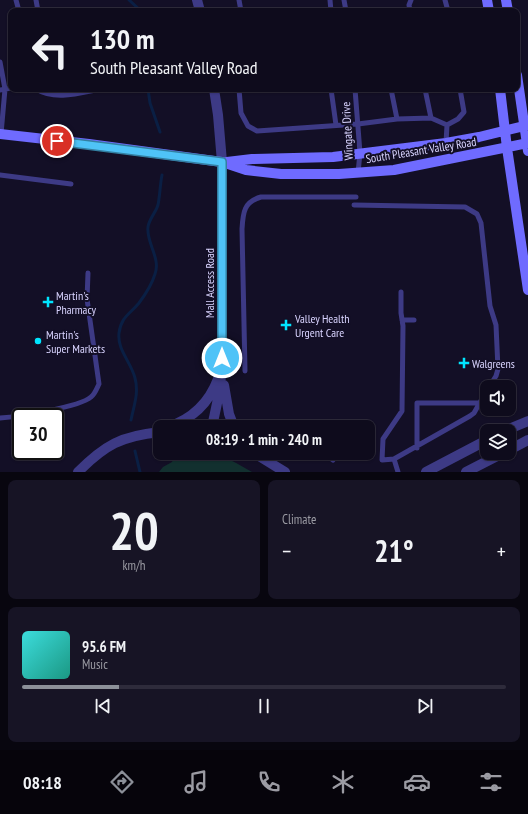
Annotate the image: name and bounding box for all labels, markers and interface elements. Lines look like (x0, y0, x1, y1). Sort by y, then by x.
text: 130 m (90, 20, 154, 57)
icon: left (24, 24, 76, 76)
text: South Pleasant Valley Road (90, 56, 258, 79)
street label: Wingate Drive (338, 101, 356, 161)
pin (40, 124, 74, 158)
icon: arrive (46, 130, 68, 152)
street label: South Pleasant Valley Road (365, 134, 477, 166)
street label: Mall Access Road (202, 248, 217, 318)
place label: Martin's Pharmacy (56, 288, 97, 317)
marker: Martin's Pharmacy (43, 297, 53, 307)
place label: Valley Health Urgent Care (294, 311, 349, 340)
marker: Valley Health Urgent Care (280, 319, 292, 331)
place label: Martin's Super Markets (46, 327, 105, 356)
marker: Martin's Super Markets (33, 336, 43, 346)
position arrow (201, 337, 243, 379)
place label: Walgreens (472, 356, 515, 371)
marker: Walgreens (459, 358, 469, 368)
map controls (480, 380, 516, 460)
button: sound (480, 380, 516, 416)
speed limit sign: 30 (12, 408, 64, 460)
button: layers (480, 424, 516, 460)
text: 08:19 · 1 min · 240 m (206, 430, 322, 449)
text: 20 (109, 497, 159, 564)
text: Climate (282, 511, 316, 528)
text: 21° (374, 531, 414, 570)
text: − (282, 537, 291, 565)
text: + (497, 537, 506, 565)
text: km/h (122, 557, 146, 574)
text: 95.6 FM (82, 637, 126, 656)
text: Music (82, 656, 108, 673)
icon: previous (92, 695, 114, 717)
icon: pause (253, 695, 275, 717)
icon: next (414, 695, 436, 717)
icon: directions (108, 768, 136, 796)
icon: music (182, 768, 210, 796)
icon: phone (255, 768, 283, 796)
icon: climate (329, 768, 357, 796)
icon: car (403, 768, 431, 796)
icon: filters (477, 768, 505, 796)
text: 08:18 (23, 771, 62, 794)

